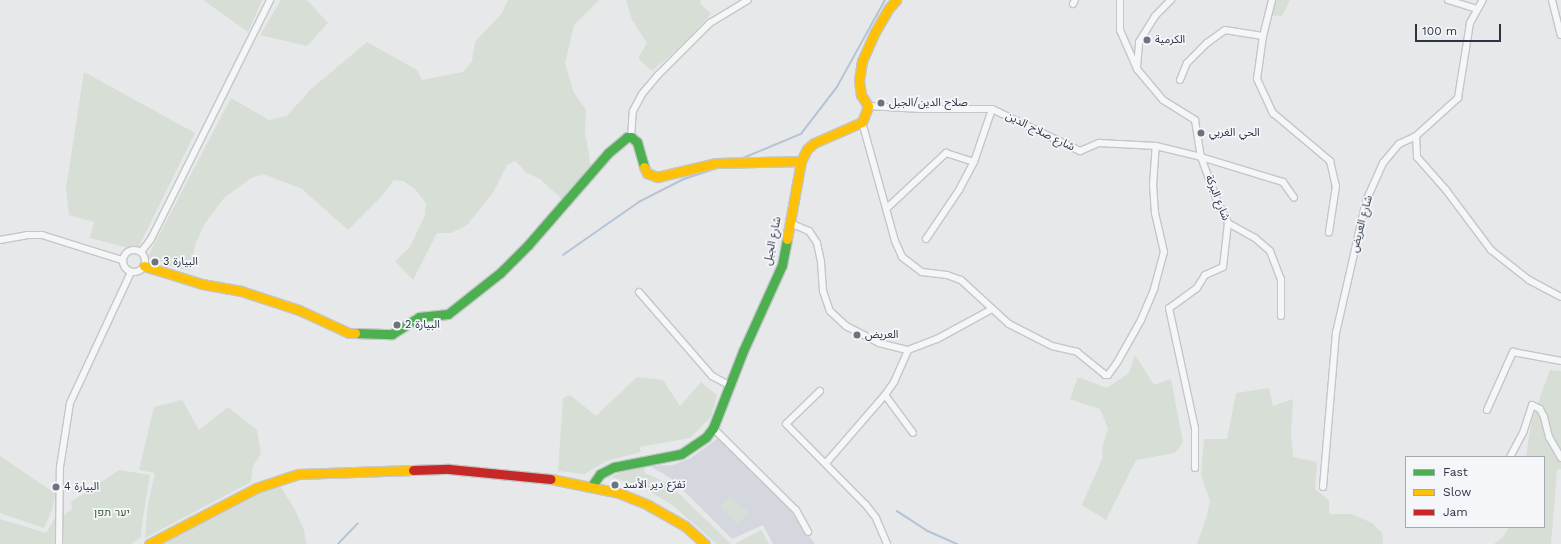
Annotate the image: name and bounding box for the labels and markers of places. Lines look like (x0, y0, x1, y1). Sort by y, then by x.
place label: الكرمية (1155, 33, 1185, 47)
marker: الكرمية (1142, 35, 1152, 45)
place label: صلاح الدين/الجبل (889, 96, 968, 110)
marker: صلاح الدين/الجبل (876, 98, 886, 108)
place label: الحي الغربي (1209, 126, 1260, 140)
marker: الحي الغربي (1196, 128, 1206, 138)
place label: البيارة 3 (163, 255, 198, 269)
marker: البيارة 3 (150, 257, 160, 267)
place label: البيارة 2 (405, 318, 440, 332)
marker: البيارة 2 (392, 320, 402, 330)
place label: العريض (865, 328, 898, 342)
marker: العريض (852, 330, 862, 340)
place label: تفرّع دير الأسد (623, 478, 686, 492)
place label: البيارة 4 (64, 480, 99, 494)
marker: تفرّع دير الأسد (610, 480, 620, 490)
marker: البيارة 4 (51, 482, 61, 492)

